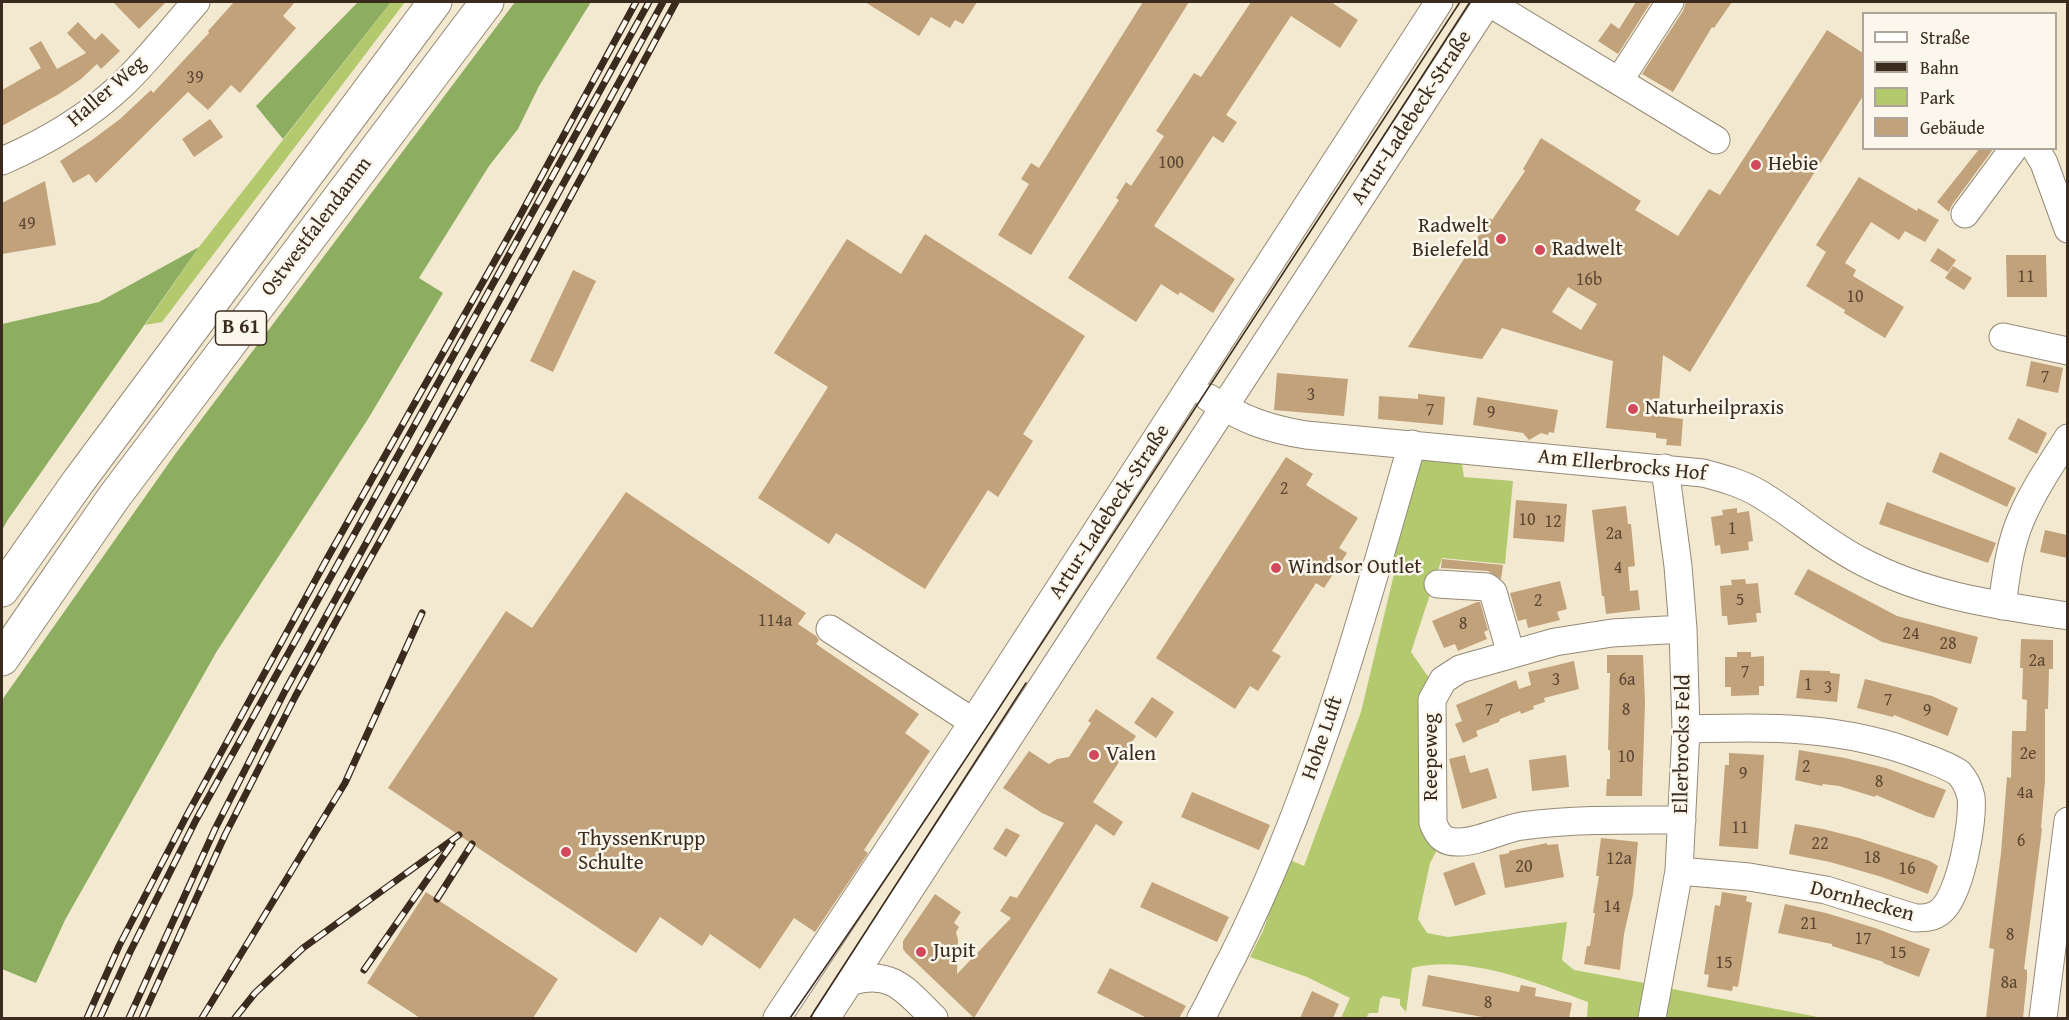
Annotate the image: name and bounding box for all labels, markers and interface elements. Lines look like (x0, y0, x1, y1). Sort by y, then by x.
legend (1862, 12, 2057, 150)
text: Straße (1920, 24, 1970, 51)
street label: Artur-Ladebeck-Straße (1346, 26, 1478, 210)
street label: Haller Weg (62, 51, 152, 133)
text: Bahn (1920, 54, 1959, 81)
house number: 39 (186, 67, 204, 89)
text: Park (1920, 84, 1955, 111)
text: Gebäude (1920, 114, 1985, 141)
street label: Ostwestfalendamm (256, 152, 378, 302)
house number: 100 (1158, 152, 1184, 174)
place label: Hebie (1768, 152, 1818, 178)
marker: Hebie (1749, 158, 1763, 172)
house number: 49 (18, 213, 36, 235)
place label: Radwelt Bielefeld (1412, 214, 1489, 264)
marker: Radwelt Bielefeld (1494, 232, 1508, 246)
place label: Radwelt (1552, 237, 1623, 263)
marker: Radwelt (1533, 243, 1547, 257)
house number: 11 (2017, 266, 2035, 288)
house number: 16b (1576, 269, 1602, 291)
house number: 10 (1846, 286, 1864, 308)
road number: B 61 (216, 311, 266, 345)
house number: 7 (2041, 366, 2049, 388)
house number: 3 (1307, 384, 1315, 406)
place label: Naturheilpraxis (1645, 396, 1784, 422)
house number: 7 (1426, 399, 1434, 421)
house number: 9 (1487, 402, 1495, 424)
marker: Naturheilpraxis (1626, 402, 1640, 416)
street label: Artur-Ladebeck-Straße (1044, 420, 1176, 604)
street label: Am Ellerbrocks Hof (1536, 445, 1708, 487)
house number: 2 (1280, 478, 1288, 500)
house number: 10 (1518, 509, 1536, 531)
house number: 12 (1544, 511, 1562, 533)
house number: 1 (1728, 518, 1736, 540)
house number: 2a (1605, 523, 1623, 545)
place label: Windsor Outlet (1288, 555, 1422, 581)
house number: 4 (1614, 557, 1622, 579)
marker: Windsor Outlet (1269, 561, 1283, 575)
house number: 5 (1736, 589, 1744, 611)
house number: 2 (1534, 590, 1542, 612)
house number: 114a (758, 610, 792, 632)
house number: 8 (1459, 613, 1467, 635)
house number: 24 (1902, 623, 1920, 645)
house number: 28 (1939, 633, 1957, 655)
house number: 2a (2028, 650, 2046, 672)
house number: 7 (1741, 661, 1749, 683)
house number: 3 (1552, 669, 1560, 691)
house number: 6a (1618, 669, 1636, 691)
street label: Ellerbrocks Feld (1669, 674, 1697, 814)
house number: 1 (1804, 674, 1812, 696)
house number: 3 (1824, 677, 1832, 699)
house number: 7 (1884, 689, 1892, 711)
street label: Hohe Luft (1297, 693, 1349, 783)
house number: 7 (1485, 699, 1493, 721)
house number: 8 (1622, 699, 1630, 721)
house number: 9 (1923, 700, 1931, 722)
street label: Reepeweg (1419, 713, 1445, 801)
place label: Valen (1106, 742, 1156, 768)
house number: 2e (2019, 743, 2037, 765)
house number: 10 (1617, 746, 1635, 768)
marker: Valen (1087, 748, 1101, 762)
house number: 2 (1802, 756, 1810, 778)
house number: 9 (1739, 763, 1747, 785)
house number: 8 (1875, 771, 1883, 793)
house number: 4a (2016, 782, 2034, 804)
house number: 11 (1731, 817, 1749, 839)
place label: ThyssenKrupp Schulte (578, 827, 705, 877)
house number: 6 (2017, 830, 2025, 852)
house number: 22 (1811, 833, 1829, 855)
marker: ThyssenKrupp Schulte (559, 845, 573, 859)
house number: 18 (1863, 847, 1881, 869)
house number: 12a (1606, 848, 1632, 870)
house number: 20 (1515, 856, 1533, 878)
house number: 16 (1898, 858, 1916, 880)
street label: Dornhecken (1807, 876, 1917, 928)
house number: 14 (1603, 896, 1621, 918)
house number: 21 (1800, 913, 1818, 935)
house number: 8 (2006, 924, 2014, 946)
house number: 17 (1854, 928, 1872, 950)
place label: Jupit (933, 939, 976, 965)
house number: 15 (1889, 942, 1907, 964)
marker: Jupit (914, 945, 928, 959)
house number: 15 (1715, 952, 1733, 974)
house number: 8a (2000, 972, 2018, 994)
house number: 8 (1484, 992, 1492, 1014)

